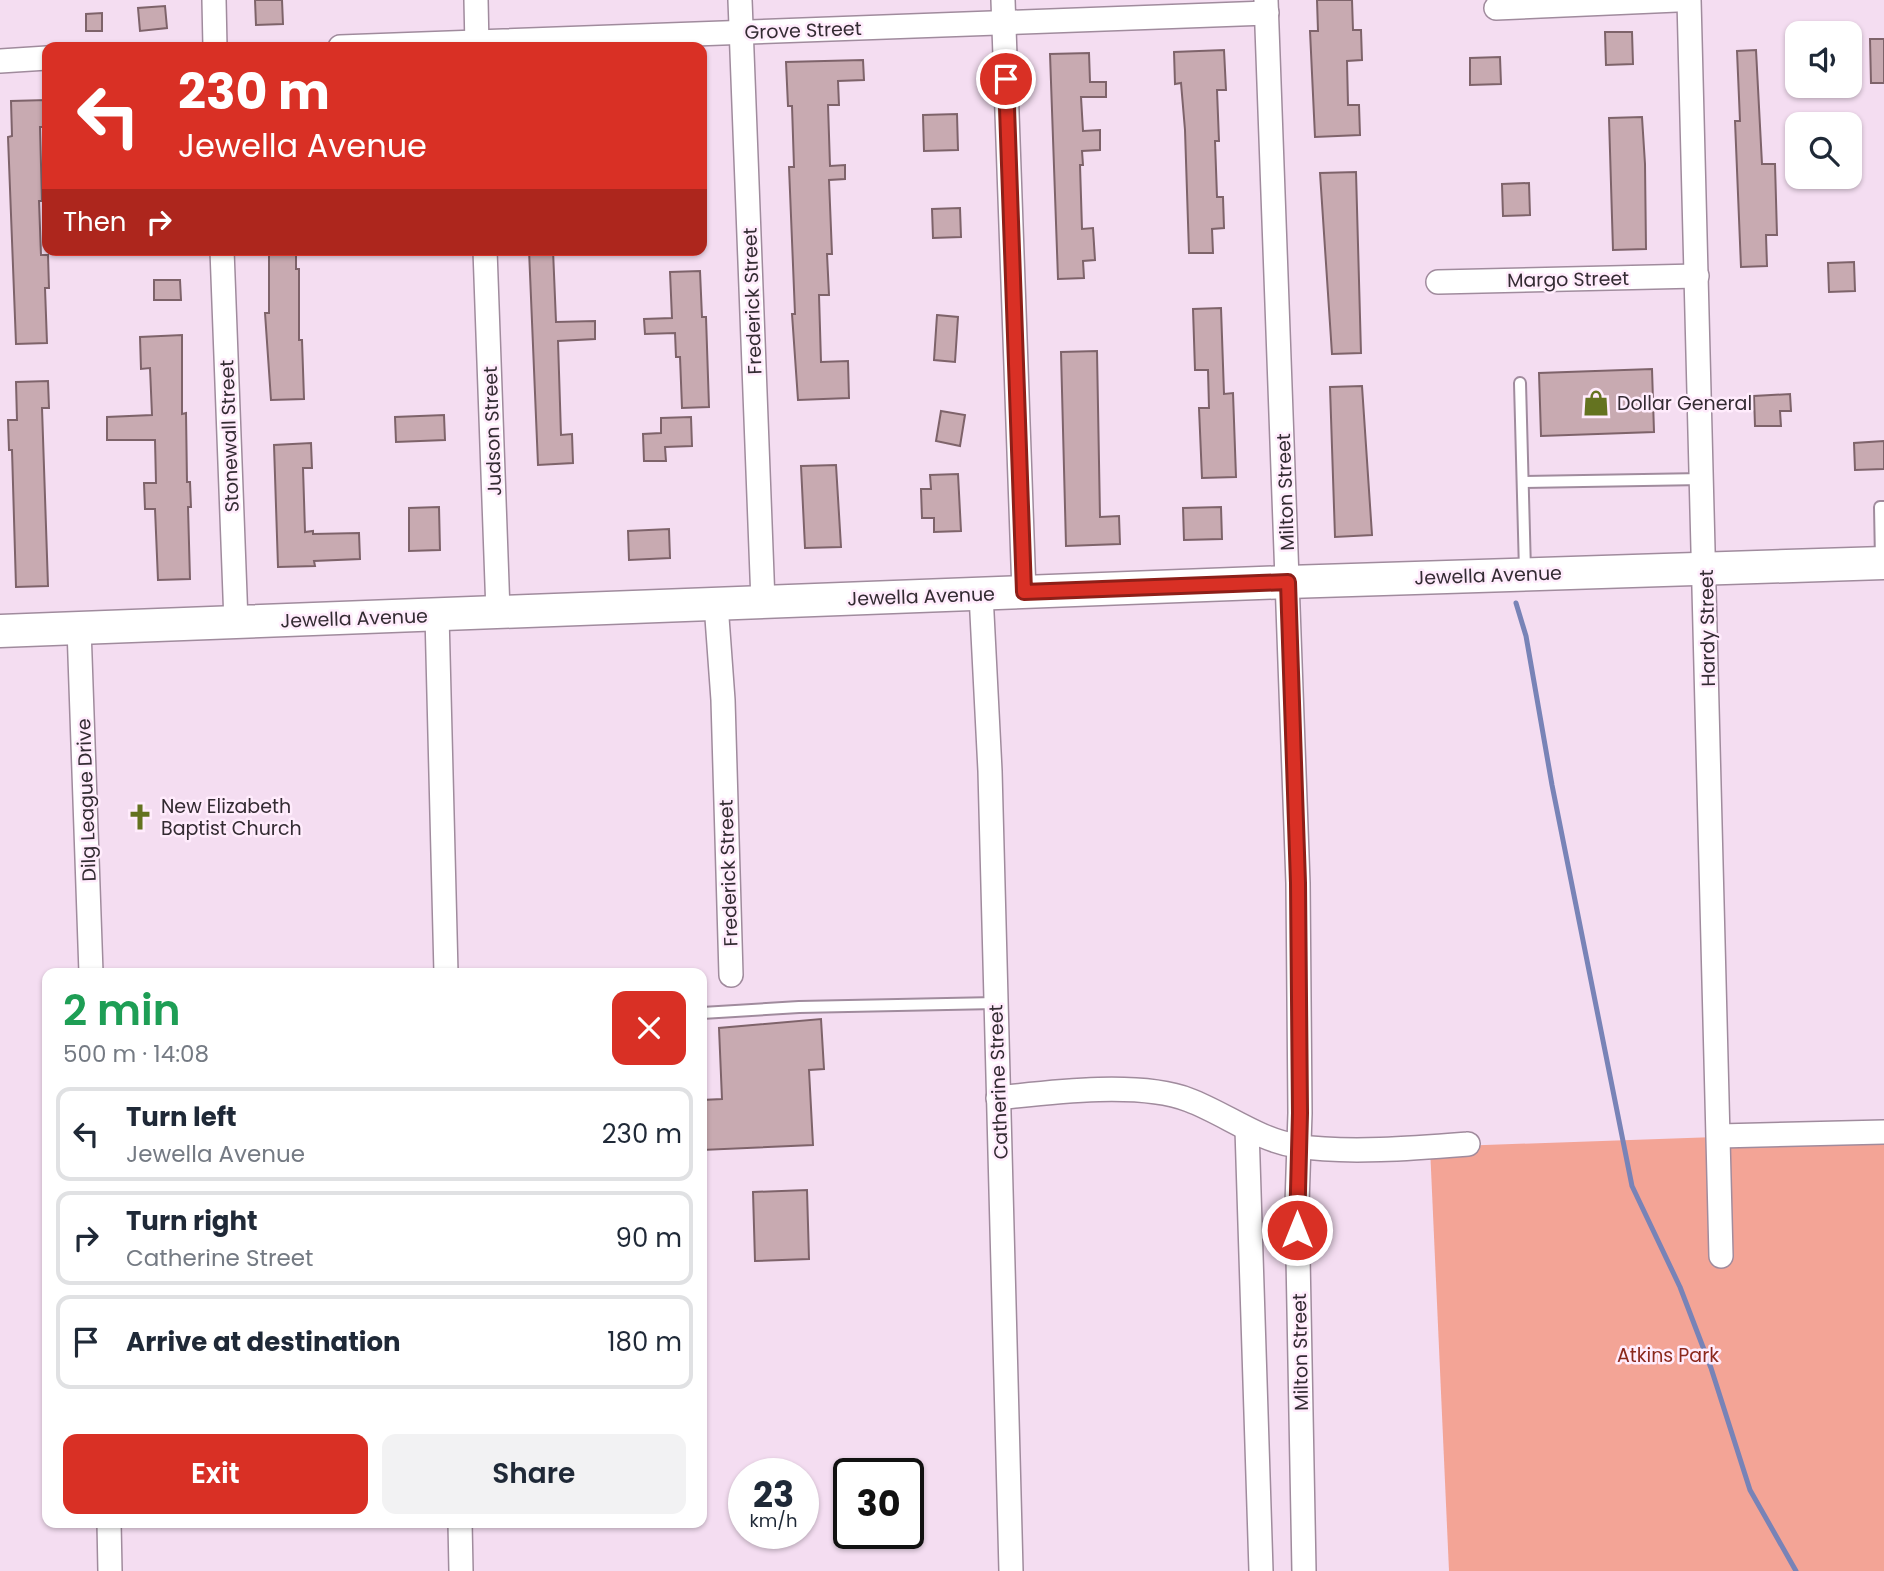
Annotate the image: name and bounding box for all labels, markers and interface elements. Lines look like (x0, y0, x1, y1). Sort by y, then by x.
street label: Grove Street (744, 15, 862, 46)
map controls (1785, 21, 1862, 189)
button: sound (1785, 21, 1862, 98)
pin (976, 49, 1036, 109)
text: 230 m (178, 58, 330, 126)
icon: arrive (987, 60, 1025, 98)
icon: left (63, 70, 154, 161)
button: search (1785, 112, 1862, 189)
text: Jewella Avenue (178, 123, 427, 168)
icon: right (140, 203, 178, 241)
text: Then (63, 204, 126, 240)
street label: Frederick Street (736, 227, 769, 375)
street label: Margo Street (1507, 265, 1629, 294)
street label: Stonewall Street (213, 359, 246, 513)
street label: Judson Street (477, 365, 508, 496)
shop icon: Dollar General (1581, 388, 1611, 418)
place label: Dollar General (1617, 390, 1752, 417)
street label: Milton Street (1270, 433, 1301, 551)
street label: Jewella Avenue (1414, 559, 1562, 592)
street label: Hardy Street (1693, 569, 1722, 687)
street label: Jewella Avenue (847, 580, 995, 613)
street label: Jewella Avenue (280, 602, 428, 635)
street label: Dilg League Drive (70, 718, 103, 882)
place label: New Elizabeth Baptist Church (161, 793, 302, 842)
street label: Frederick Street (712, 799, 745, 947)
church icon: New Elizabeth Baptist Church (125, 802, 155, 832)
text: 2 min (63, 981, 181, 1040)
button: close (612, 991, 686, 1065)
street label: Catherine Street (982, 1004, 1015, 1160)
text: 500 m · 14:08 (63, 1038, 209, 1070)
text: Turn left (126, 1099, 237, 1135)
icon: left (67, 1115, 105, 1153)
text: 230 m (602, 1116, 682, 1152)
text: Jewella Avenue (126, 1138, 305, 1170)
position arrow (1260, 1193, 1334, 1267)
text: Turn right (126, 1203, 258, 1239)
icon: right (67, 1219, 105, 1257)
text: 90 m (616, 1220, 682, 1256)
text: Catherine Street (126, 1242, 313, 1274)
street label: Milton Street (1286, 1293, 1315, 1411)
icon: arrive (67, 1323, 105, 1361)
text: Arrive at destination (126, 1324, 401, 1360)
text: 180 m (607, 1324, 682, 1360)
park label: Atkins Park (1617, 1342, 1719, 1369)
button: Exit (63, 1434, 368, 1514)
button: Share (382, 1434, 686, 1514)
speed limit sign: 30 (833, 1458, 924, 1549)
text: 23 (753, 1470, 794, 1519)
text: km/h (750, 1508, 797, 1533)

